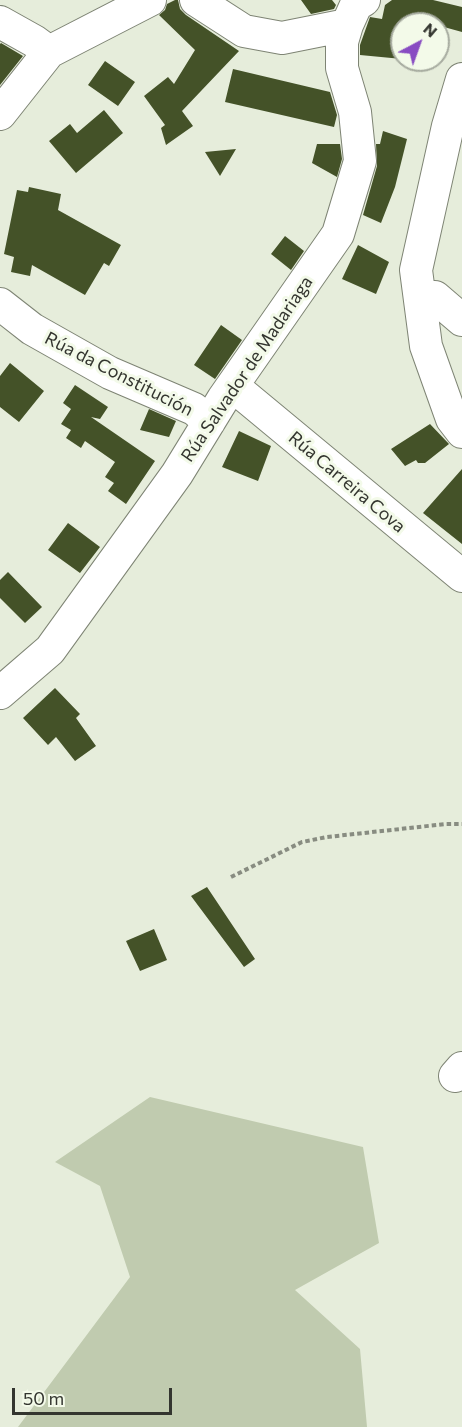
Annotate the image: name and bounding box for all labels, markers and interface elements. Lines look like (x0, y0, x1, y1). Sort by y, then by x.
north arrow (390, 12, 450, 72)
text: N (420, 18, 442, 41)
street label: Rúa Salvador de Madariaga (177, 272, 317, 466)
street label: Rúa da Constitución (41, 327, 197, 421)
street label: Rúa Carreira Cova (284, 427, 410, 537)
scale bar (15, 1376, 176, 1414)
text: 50 m (23, 1387, 64, 1409)

